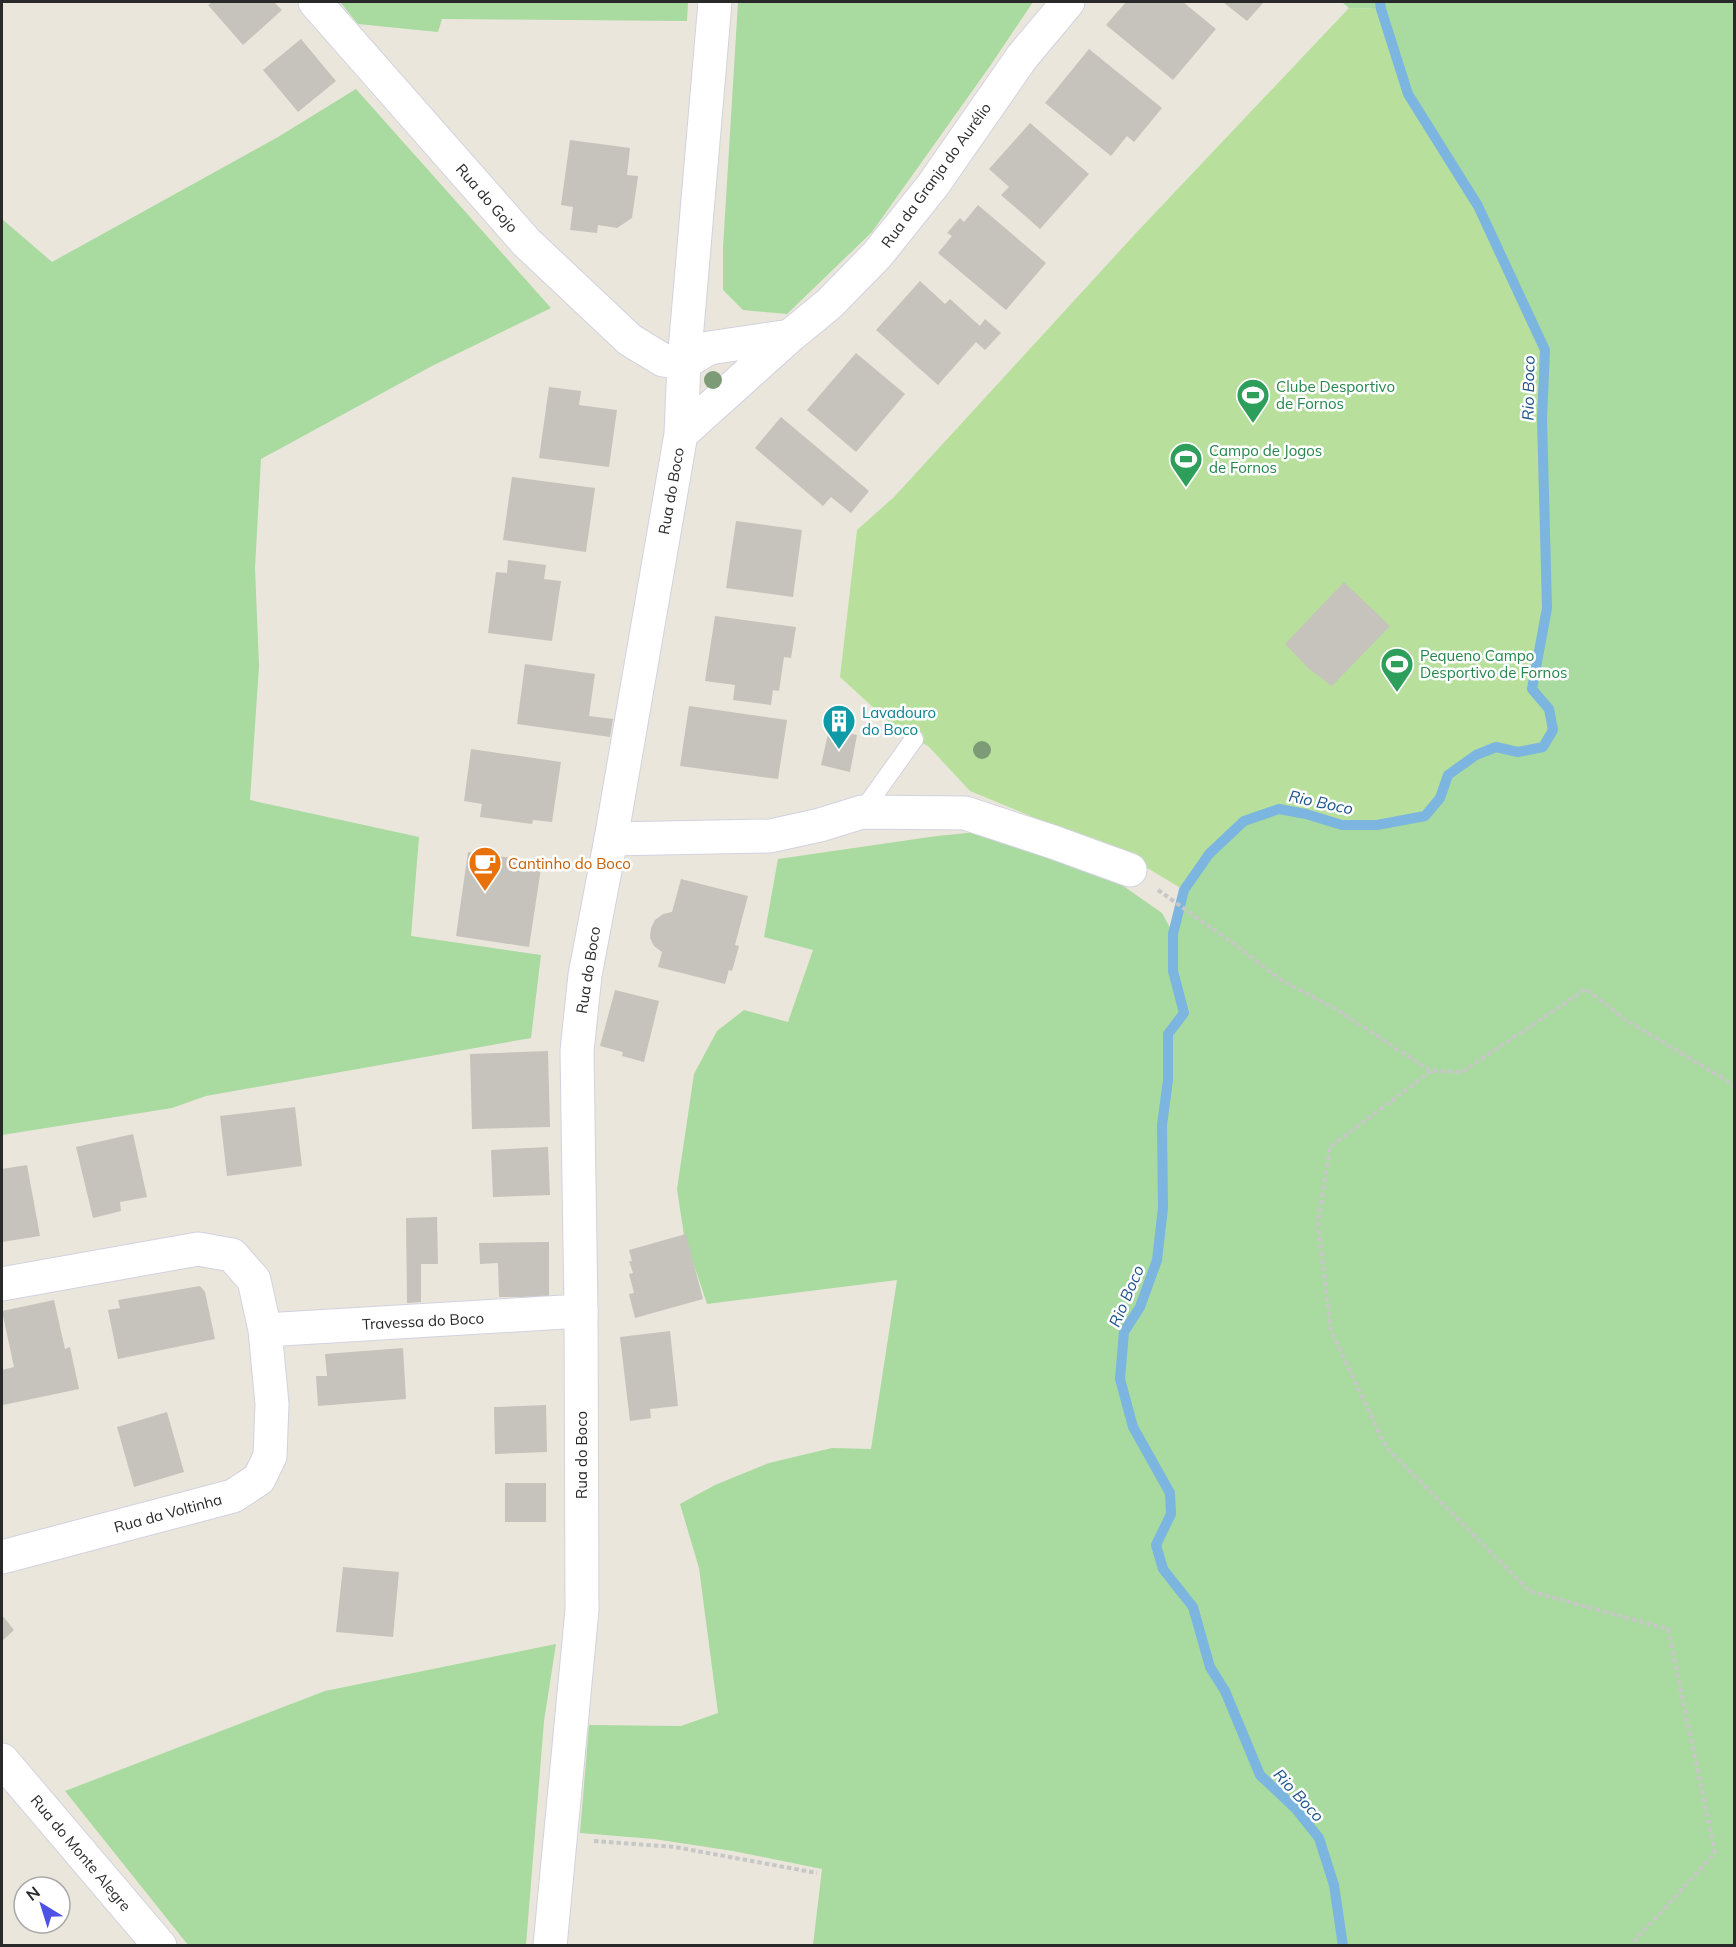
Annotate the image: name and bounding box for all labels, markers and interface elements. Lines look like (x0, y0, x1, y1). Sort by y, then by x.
street label: Rua da Granja do Aurélio (877, 99, 995, 251)
street label: Rua do Gojo (452, 160, 522, 236)
water label: Rio Boco (1517, 355, 1539, 421)
sports icon: Clube Desportivo de Fornos (1235, 377, 1271, 424)
place label: Clube Desportivo de Fornos (1276, 377, 1395, 413)
sports icon: Campo de Jogos de Fornos (1168, 441, 1204, 488)
place label: Campo de Jogos de Fornos (1209, 441, 1322, 477)
street label: Rua do Boco (654, 446, 688, 536)
sports icon: Pequeno Campo Desportivo de Fornos (1379, 646, 1415, 693)
place label: Pequeno Campo Desportivo de Fornos (1420, 646, 1567, 682)
building icon: Lavadouro do Boco (821, 703, 857, 750)
place label: Lavadouro do Boco (862, 703, 936, 739)
water label: Rio Boco (1287, 785, 1355, 819)
cafe icon: Cantinho do Boco (467, 845, 503, 892)
place label: Cantinho do Boco (508, 854, 631, 873)
street label: Rua do Boco (572, 925, 604, 1015)
water label: Rio Boco (1104, 1262, 1148, 1330)
street label: Travessa do Boco (362, 1308, 484, 1334)
street label: Rua do Boco (572, 1411, 591, 1499)
street label: Rua da Voltinha (112, 1489, 224, 1537)
water label: Rio Boco (1269, 1764, 1329, 1826)
street label: Rua do Monte Alegre (27, 1791, 135, 1915)
north arrow (12, 1875, 72, 1935)
text: N (22, 1882, 44, 1905)

